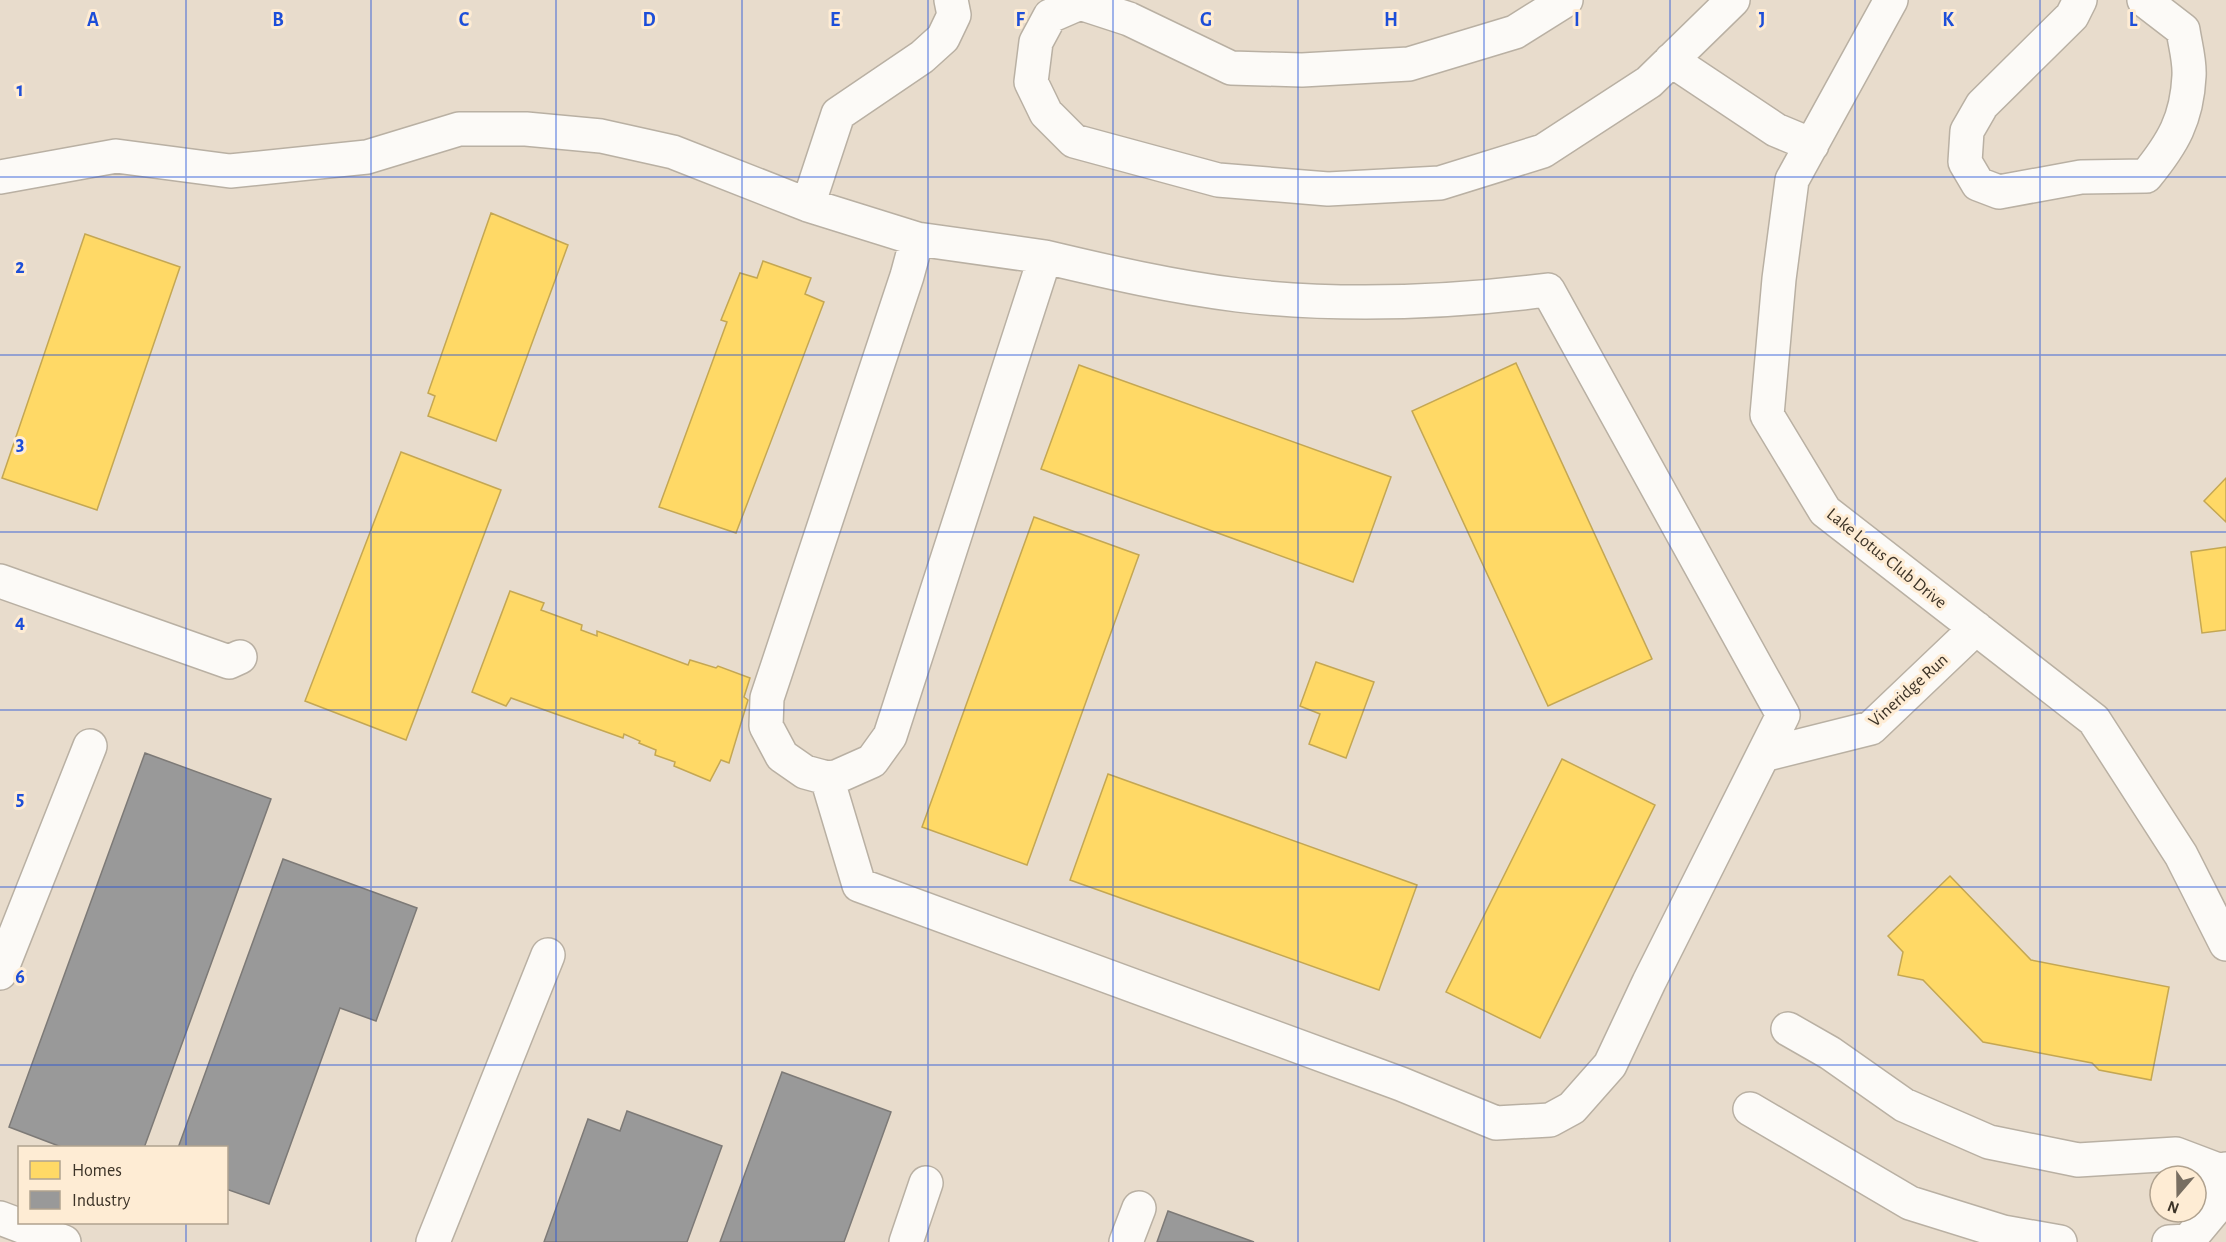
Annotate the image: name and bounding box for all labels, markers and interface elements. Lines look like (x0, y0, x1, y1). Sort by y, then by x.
text: A (87, 10, 99, 30)
text: B (272, 10, 284, 30)
text: C (459, 10, 470, 30)
text: D (642, 10, 656, 30)
text: E (830, 10, 840, 30)
text: F (1015, 10, 1025, 30)
text: G (1200, 10, 1212, 30)
text: H (1384, 10, 1398, 30)
text: I (1574, 10, 1580, 30)
text: J (1759, 10, 1765, 30)
text: K (1942, 10, 1954, 30)
text: L (2129, 10, 2138, 30)
text: 1 (16, 80, 24, 100)
text: 2 (15, 257, 25, 277)
text: 3 (16, 434, 24, 454)
street label: Lake Lotus Club Drive (1823, 505, 1950, 612)
text: 4 (15, 612, 25, 632)
street label: Vineridge Run (1866, 651, 1952, 731)
text: 5 (16, 789, 24, 809)
text: 6 (15, 967, 25, 987)
legend (18, 1146, 228, 1224)
text: Homes (72, 1162, 122, 1180)
north arrow (2148, 1164, 2208, 1224)
text: Industry (72, 1192, 131, 1210)
text: N (2165, 1198, 2181, 1217)

